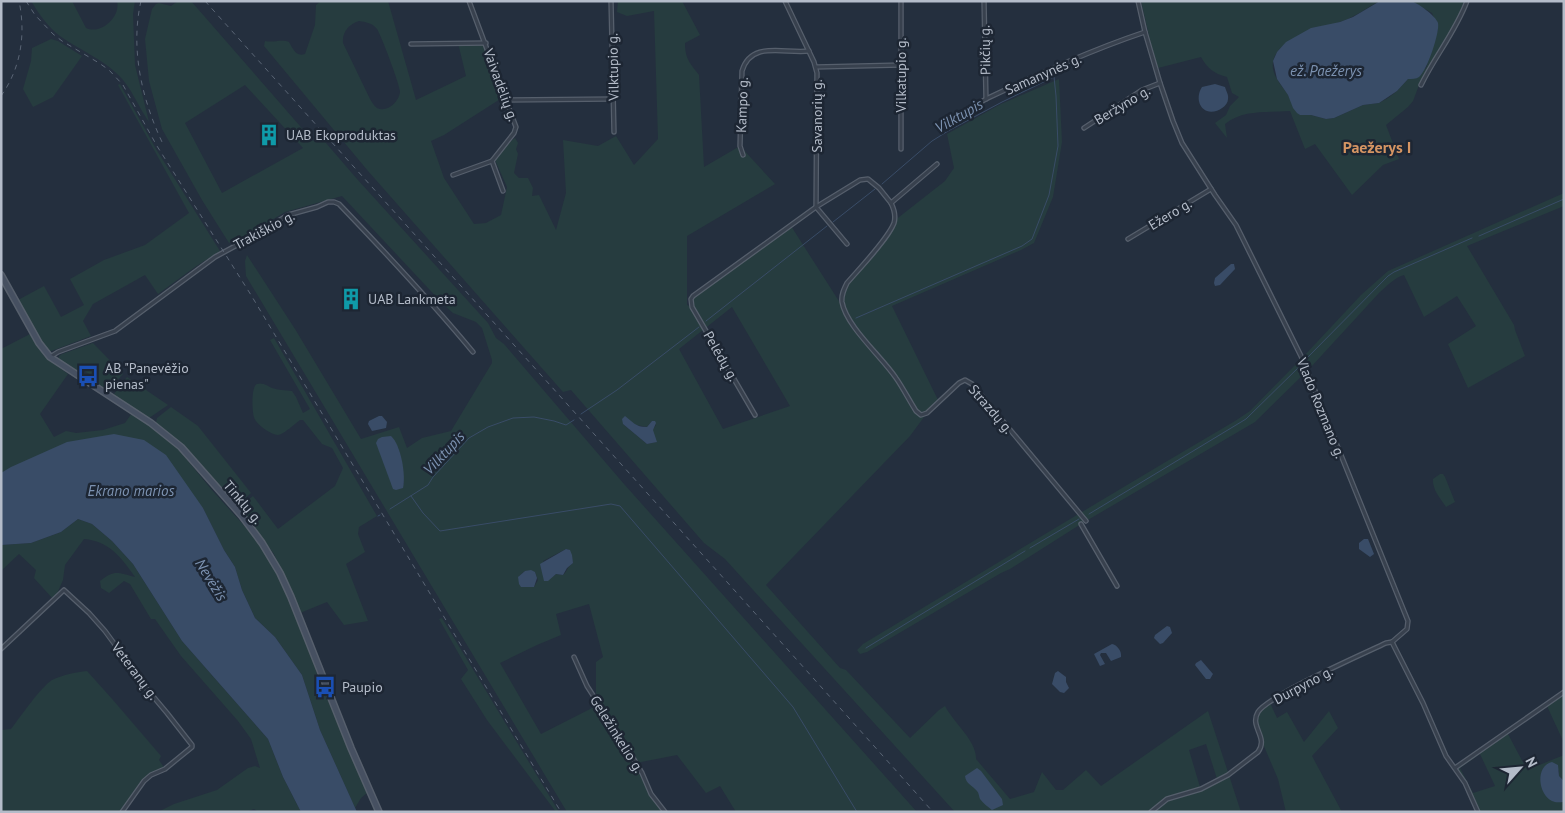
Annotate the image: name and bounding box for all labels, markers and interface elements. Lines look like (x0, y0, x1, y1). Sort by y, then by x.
street label: Pikčių g. (976, 25, 994, 75)
street label: Vilktupio g. (603, 33, 623, 102)
street label: Vilkatupio g. (892, 38, 910, 113)
street label: Vaivadėlių g. (479, 45, 522, 124)
street label: Samanynės g. (1002, 49, 1084, 99)
water label: ež. Paežerys (1290, 61, 1362, 80)
street label: Kampo g. (732, 77, 752, 133)
street label: Savanorių g. (808, 79, 826, 153)
street label: Beržyno g. (1091, 81, 1153, 129)
water label: Vilktupis (931, 94, 986, 137)
building icon: UAB Ekoproduktas (256, 122, 282, 148)
place label: UAB Ekoproduktas (286, 126, 396, 144)
district label: Paežerys I (1343, 137, 1411, 157)
street label: Ežero g. (1145, 194, 1195, 234)
street label: Trakiškio g. (230, 206, 298, 254)
building icon: UAB Lankmeta (338, 286, 364, 312)
place label: UAB Lankmeta (368, 290, 456, 308)
street label: Pelėdų g. (699, 328, 743, 384)
street label: Vlado Rozmano g. (1292, 354, 1349, 461)
place label: AB "Panevėžio pienas" (105, 359, 189, 393)
bus stop icon: AB "Panevėžio pienas" (75, 363, 101, 389)
street label: Strazdų g. (965, 381, 1017, 437)
water label: Vilktupis (419, 427, 469, 478)
street label: Tinklų g. (219, 476, 267, 528)
water label: Ekrano marios (88, 481, 174, 500)
water label: Nevėžis (191, 555, 232, 604)
street label: Veteranų g. (107, 638, 162, 703)
street label: Durpyno g. (1270, 662, 1336, 708)
bus stop icon: Paupio (312, 674, 338, 700)
place label: Paupio (342, 678, 383, 696)
street label: Geležinkelio g. (586, 692, 648, 776)
north arrow (1495, 743, 1545, 793)
text: N (1521, 754, 1542, 770)

